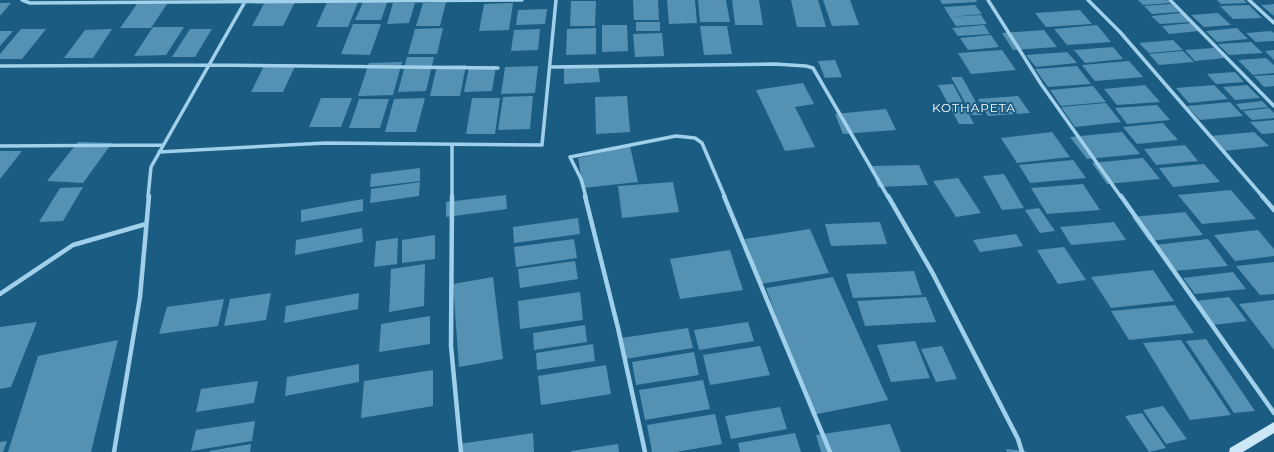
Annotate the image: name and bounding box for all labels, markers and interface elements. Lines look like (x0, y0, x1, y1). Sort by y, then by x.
district label: KOTHAPETA (932, 100, 1016, 115)

